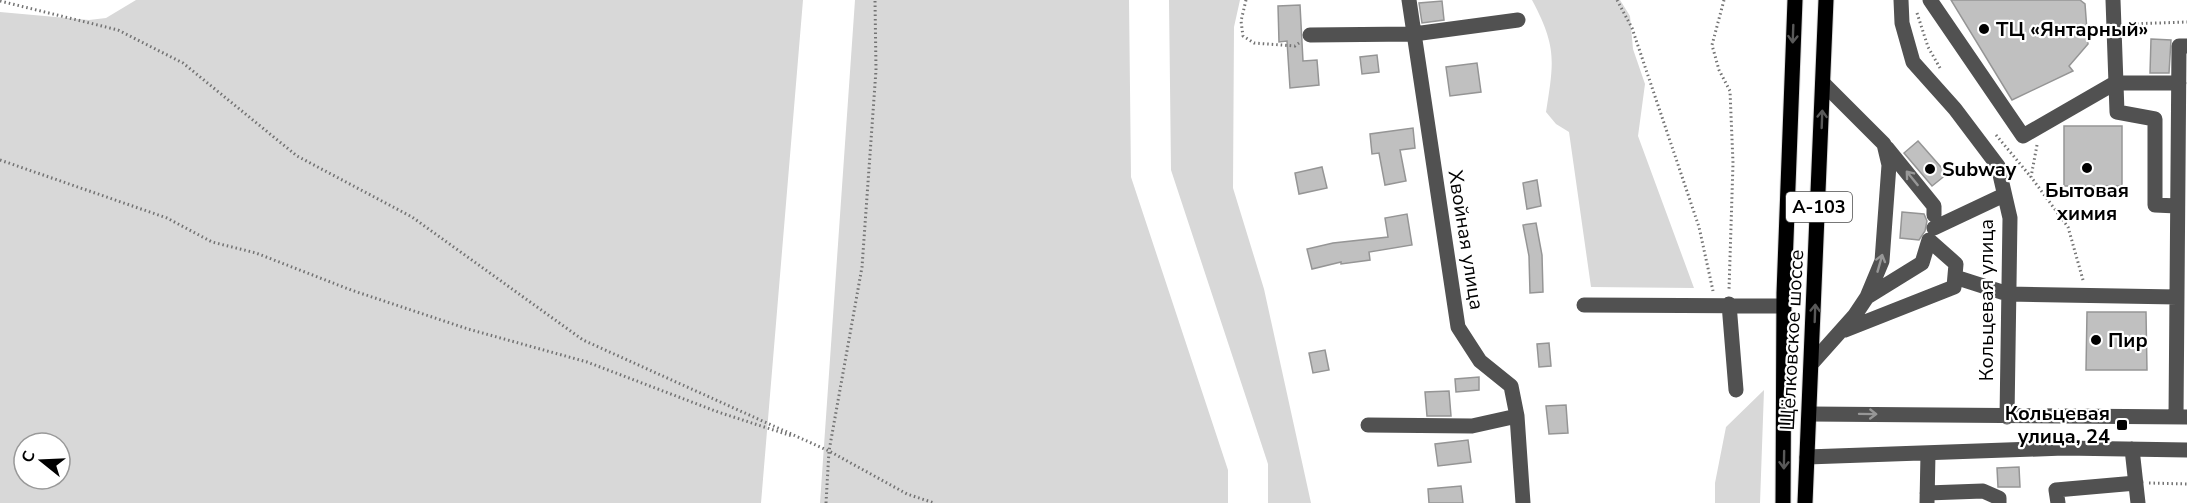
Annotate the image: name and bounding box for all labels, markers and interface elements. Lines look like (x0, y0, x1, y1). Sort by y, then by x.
place label: ТЦ «Янтарный» (1996, 16, 2148, 43)
marker: ТЦ «Янтарный» (1977, 22, 1991, 36)
one-way arrow (1788, 23, 1799, 43)
one-way arrow (1816, 109, 1828, 129)
place label: Subway (1942, 156, 2017, 183)
marker: Бытовая химия (2080, 161, 2094, 175)
marker: Subway (1923, 162, 1937, 176)
street label: Хвойная улица (1442, 168, 1490, 312)
one-way arrow (1906, 170, 1919, 186)
place label: Бытовая химия (2045, 177, 2129, 227)
road number: А-103 (1786, 192, 1852, 222)
street label: Кольцевая улица (1973, 219, 2000, 381)
street label: Щёлковское шоссе (1774, 249, 1810, 431)
one-way arrow (1875, 254, 1886, 273)
one-way arrow (1809, 304, 1820, 324)
place label: Пир (2108, 327, 2148, 354)
marker: Пир (2089, 333, 2103, 347)
place label: Кольцевая улица, 24 (2005, 400, 2110, 450)
one-way arrow (1858, 408, 1878, 419)
marker: Кольцевая улица, 24 (2115, 418, 2129, 432)
north arrow (12, 431, 72, 491)
text: С (17, 448, 41, 465)
one-way arrow (1778, 449, 1790, 469)

